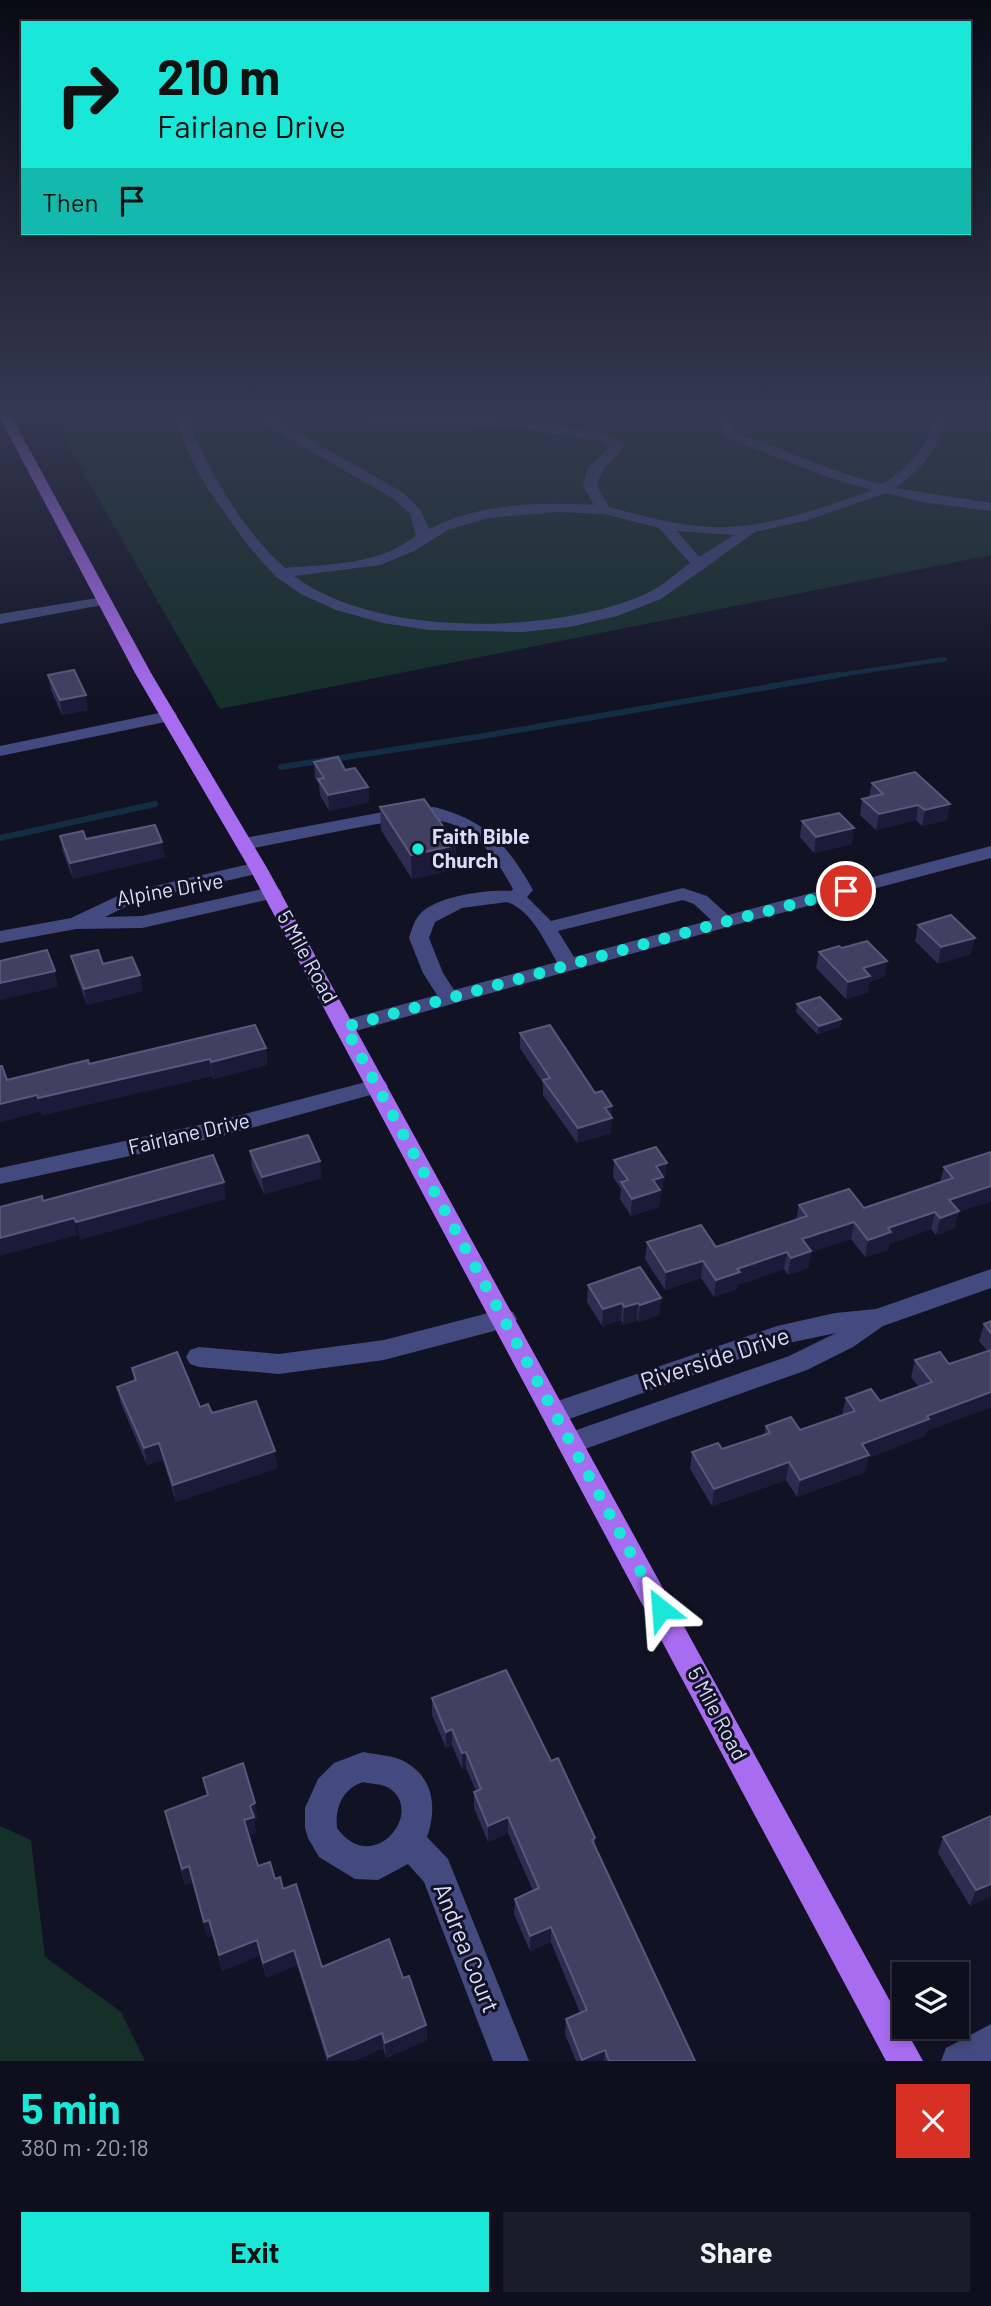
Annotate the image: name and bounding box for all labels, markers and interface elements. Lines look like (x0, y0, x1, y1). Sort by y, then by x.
text: 210 m (157, 46, 280, 105)
icon: right (42, 49, 133, 140)
text: Fairlane Drive (157, 106, 346, 144)
icon: arrive (113, 182, 151, 220)
text: Then (42, 186, 99, 217)
place label: Faith Bible Church (432, 823, 530, 872)
marker: Faith Bible Church (410, 841, 426, 857)
pin (816, 861, 876, 921)
street label: Alpine Drive (114, 867, 225, 910)
icon: arrive (827, 872, 865, 910)
street label: 5 Mile Road (273, 906, 344, 1007)
street label: Fairlane Drive (125, 1106, 252, 1159)
street label: Riverside Drive (636, 1320, 793, 1395)
position arrow (624, 1572, 698, 1646)
street label: 5 Mile Road (683, 1662, 753, 1764)
street label: Andrea Court (428, 1878, 507, 2016)
map controls (892, 1962, 969, 2039)
button: layers (892, 1962, 969, 2039)
text: 5 min (21, 2082, 121, 2132)
button: close (896, 2084, 970, 2158)
text: 380 m · 20:18 (21, 2133, 149, 2161)
button: Exit (21, 2212, 489, 2292)
button: Share (503, 2212, 970, 2292)

